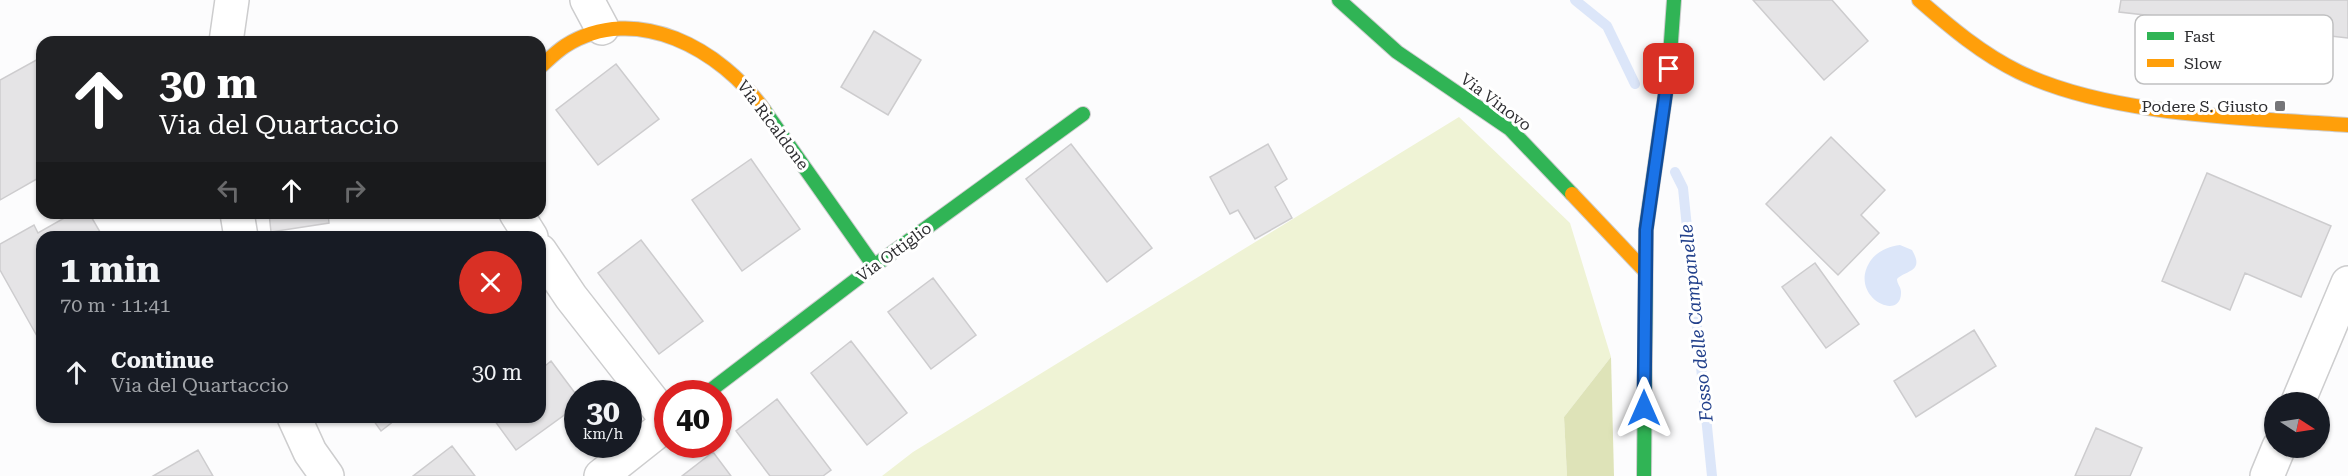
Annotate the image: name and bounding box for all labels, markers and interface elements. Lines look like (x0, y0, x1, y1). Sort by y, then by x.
legend (2135, 15, 2333, 84)
text: Fast (2184, 27, 2215, 46)
pin (1643, 43, 1694, 94)
icon: arrive (1652, 52, 1685, 85)
text: Slow (2184, 54, 2222, 73)
text: 30 m (159, 59, 257, 108)
icon: ahead (60, 60, 138, 138)
street label: Via Vinovo (1457, 69, 1535, 135)
street label: Via Ricaldone (733, 77, 813, 174)
place label: Podere S. Giusto (2141, 97, 2268, 116)
marker: Podere S. Giusto (2273, 99, 2287, 113)
text: Via del Quartaccio (159, 109, 399, 141)
icon: left (212, 174, 245, 207)
icon: ahead (275, 174, 308, 207)
icon: right (338, 174, 371, 207)
street label: Via Ottiglio (853, 218, 935, 286)
water label: Fosso delle Campanelle (1675, 223, 1717, 424)
text: 1 min (60, 249, 160, 291)
button: close (459, 251, 522, 314)
text: 70 m · 11:41 (60, 293, 171, 317)
text: Continue (111, 348, 214, 373)
icon: ahead (60, 356, 93, 389)
text: 30 m (472, 360, 522, 385)
text: Via del Quartaccio (111, 373, 289, 397)
position arrow (1612, 376, 1676, 440)
speed limit sign: 40 (654, 380, 732, 458)
north arrow (2264, 392, 2330, 458)
map controls (2264, 392, 2330, 458)
text: 30 (586, 394, 620, 429)
text: km/h (583, 425, 623, 443)

